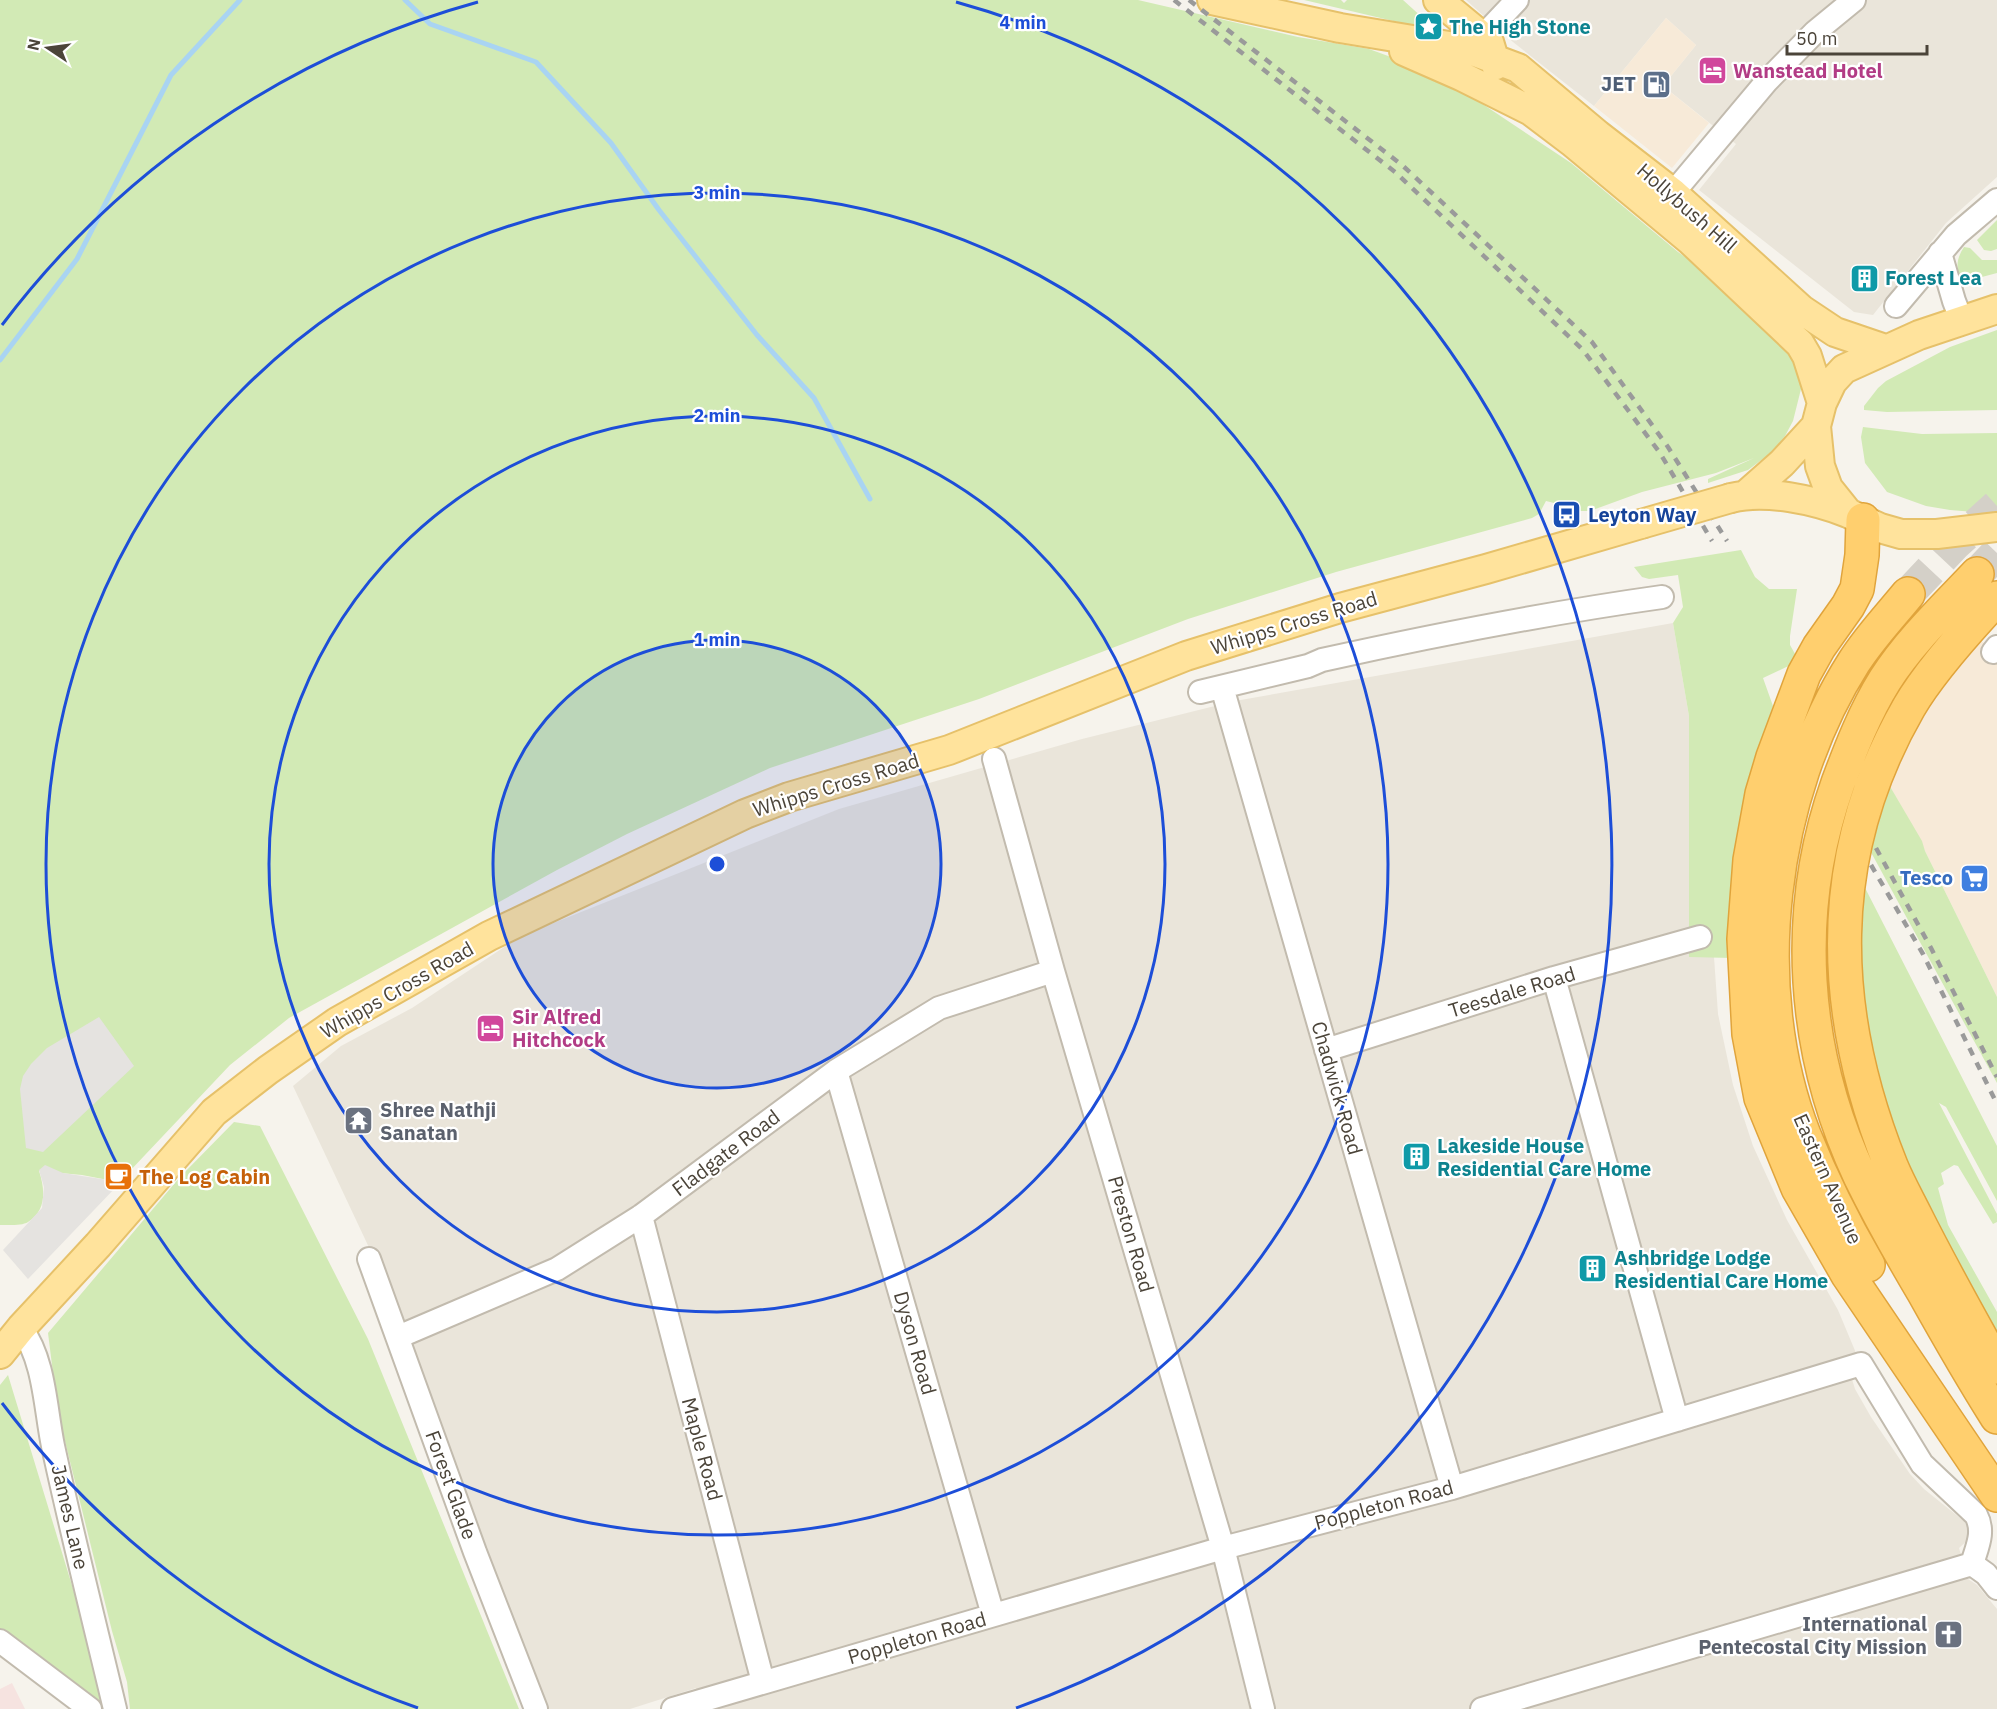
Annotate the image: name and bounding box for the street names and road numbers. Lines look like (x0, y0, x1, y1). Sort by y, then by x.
street label: Hollybush Hill (1631, 157, 1743, 259)
street label: Whipps Cross Road (1207, 584, 1380, 661)
street label: Whipps Cross Road (749, 746, 922, 823)
street label: Whipps Cross Road (315, 935, 478, 1044)
street label: Teesdale Road (1445, 959, 1579, 1024)
street label: Chadwick Road (1306, 1018, 1369, 1158)
street label: Fladgate Road (666, 1103, 785, 1202)
street label: Eastern Avenue (1788, 1109, 1869, 1248)
street label: Preston Road (1102, 1172, 1161, 1295)
street label: Dyson Road (888, 1288, 943, 1398)
street label: Maple Road (676, 1394, 729, 1503)
street label: Forest Glade (419, 1427, 484, 1543)
street label: James Lane (45, 1462, 96, 1572)
street label: Poppleton Road (1311, 1473, 1456, 1536)
street label: Poppleton Road (845, 1605, 989, 1670)

